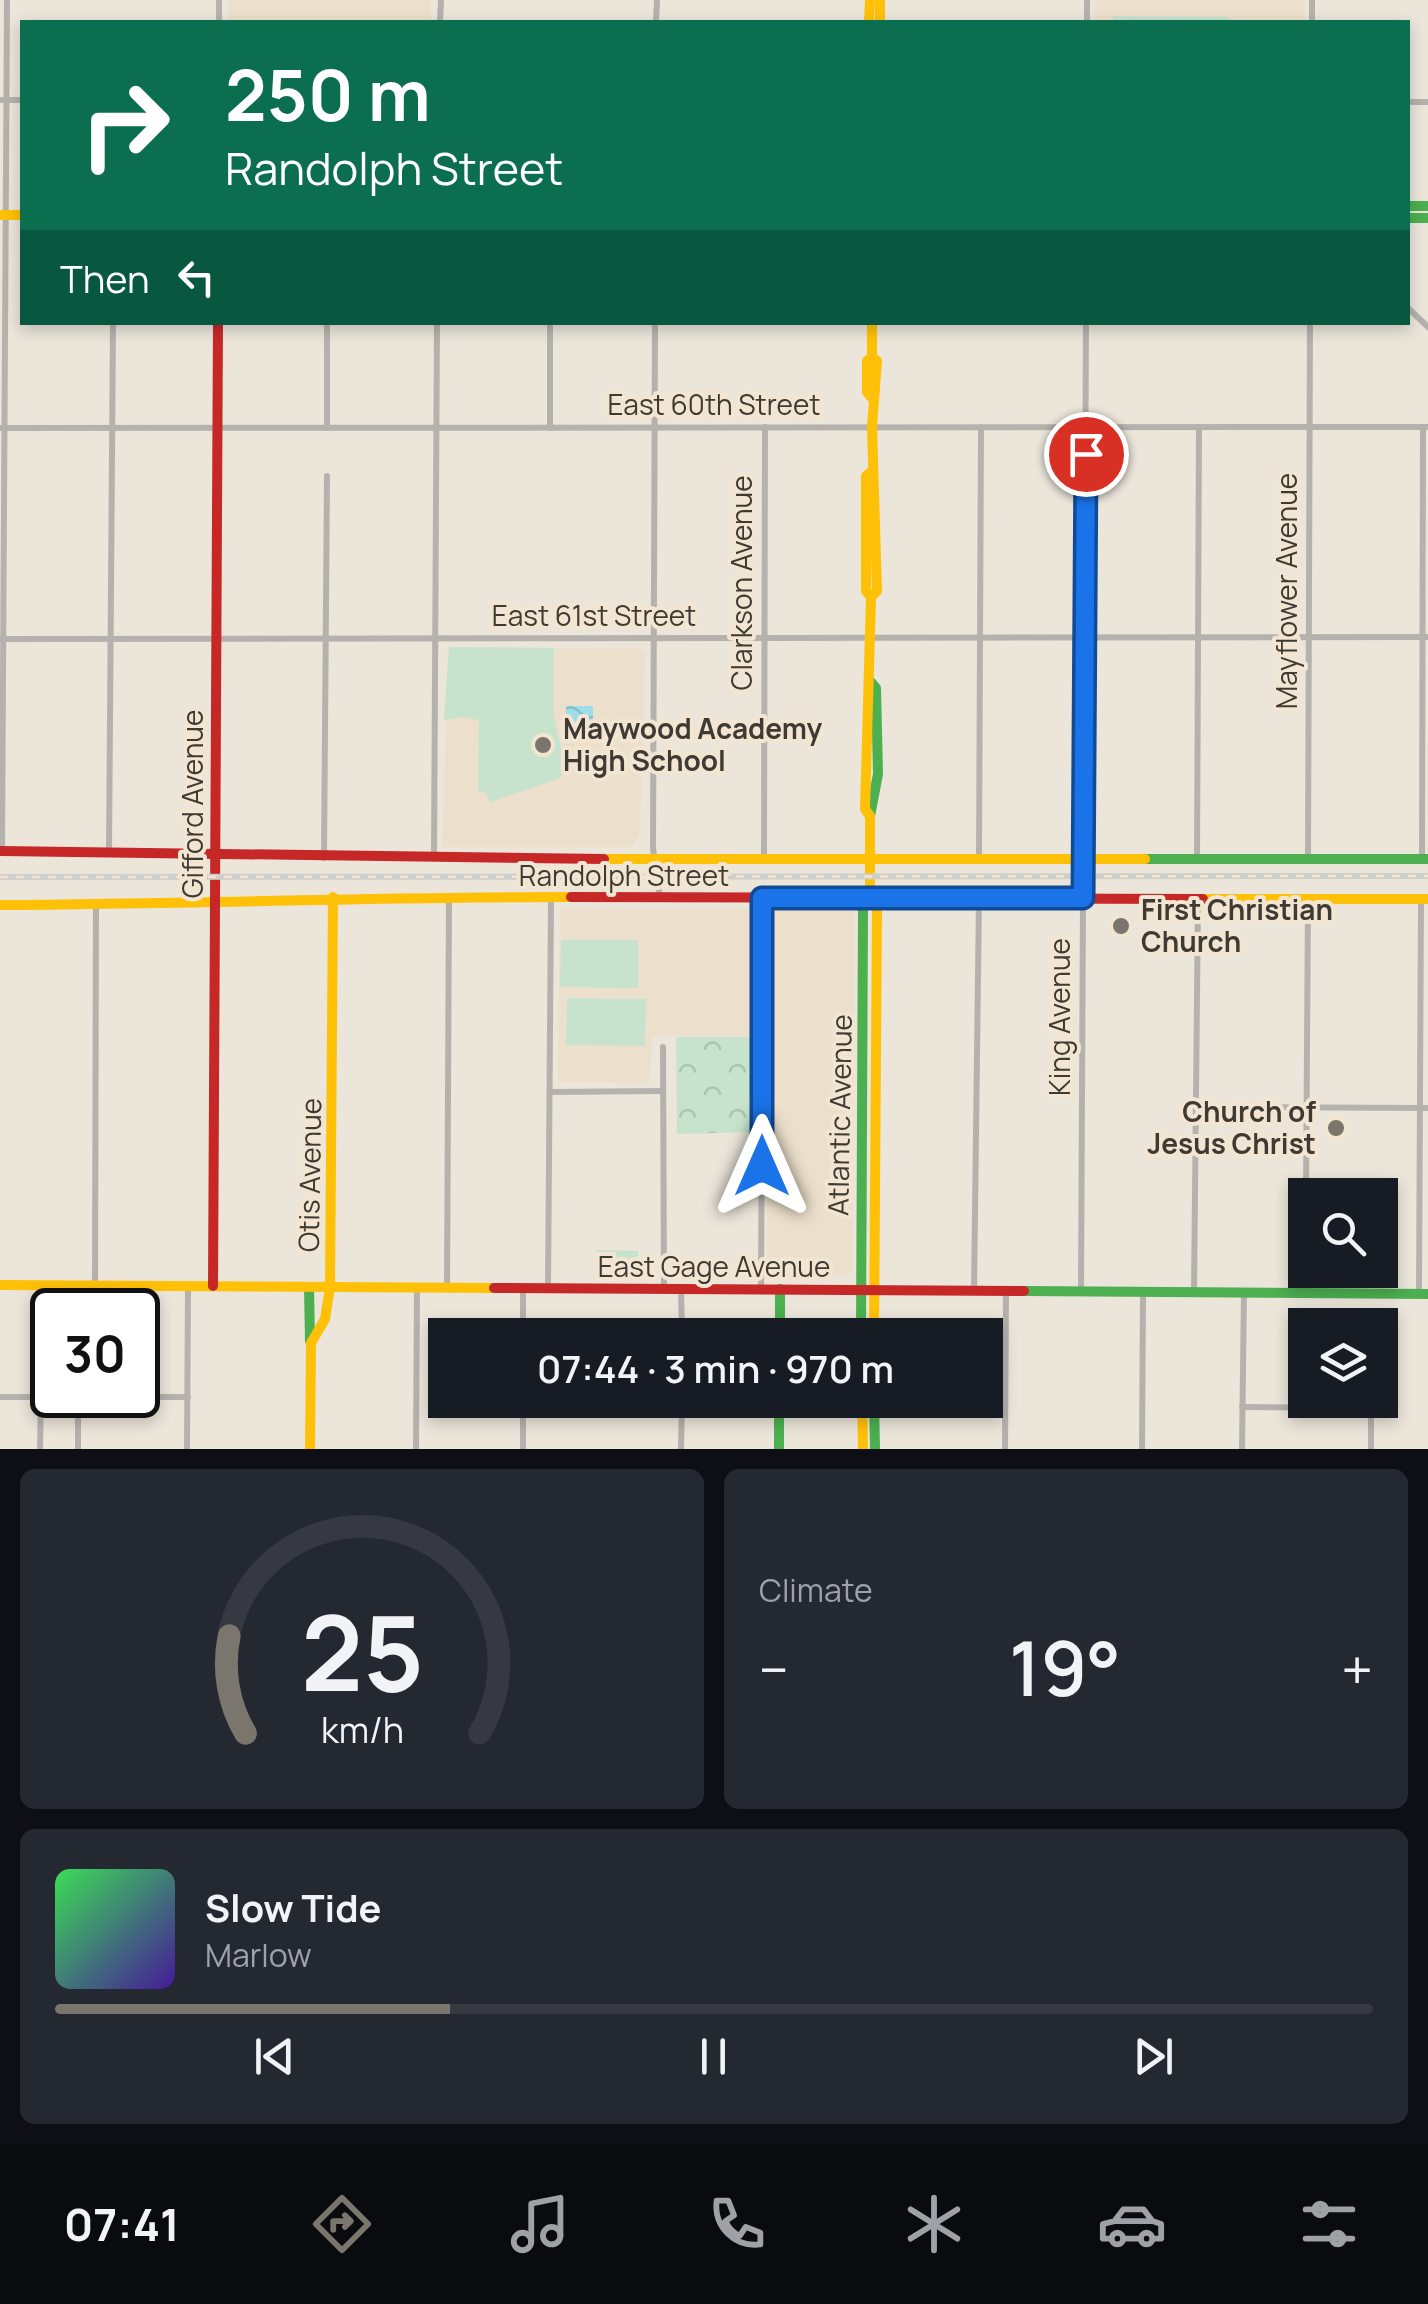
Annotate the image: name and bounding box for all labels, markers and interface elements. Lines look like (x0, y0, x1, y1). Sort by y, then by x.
text: 250 m (225, 46, 431, 142)
icon: right (60, 60, 190, 190)
text: Randolph Street (225, 137, 563, 199)
icon: left (169, 250, 224, 305)
text: Then (60, 252, 149, 304)
street label: East 60th Street (607, 385, 821, 423)
pin (1044, 412, 1129, 497)
icon: arrive (1059, 427, 1114, 482)
street label: Mayflower Avenue (1267, 473, 1305, 709)
street label: Clarkson Avenue (722, 475, 760, 691)
street label: East 61st Street (492, 596, 696, 634)
place label: Maywood Academy High School (563, 709, 822, 779)
street label: Gifford Avenue (173, 710, 211, 898)
marker: Maywood Academy High School (532, 734, 554, 756)
street label: Randolph Street (519, 856, 729, 894)
place label: First Christian Church (1141, 890, 1333, 960)
marker: First Christian Church (1110, 915, 1132, 937)
street label: King Avenue (1040, 938, 1078, 1096)
street label: Atlantic Avenue (818, 1014, 860, 1216)
place label: Church of Jesus Christ (1147, 1092, 1316, 1162)
street label: Otis Avenue (289, 1098, 329, 1252)
position arrow (710, 1114, 814, 1218)
marker: Church of Jesus Christ (1325, 1117, 1347, 1139)
map controls (1288, 1178, 1398, 1418)
button: search (1288, 1178, 1398, 1288)
street label: East Gage Avenue (598, 1247, 830, 1285)
speed limit sign: 30 (30, 1288, 160, 1418)
button: layers (1288, 1308, 1398, 1418)
text: 07:44 · 3 min · 970 m (537, 1342, 894, 1394)
text: Climate (759, 1568, 873, 1612)
text: 25 (301, 1580, 423, 1722)
text: 19° (1009, 1616, 1121, 1719)
text: − (759, 1631, 789, 1707)
text: + (1341, 1631, 1373, 1707)
text: km/h (320, 1705, 404, 1754)
text: Slow Tide (205, 1881, 382, 1933)
text: Marlow (205, 1933, 312, 1977)
icon: previous (247, 2029, 302, 2084)
icon: pause (686, 2029, 741, 2084)
icon: next (1126, 2029, 1181, 2084)
icon: directions (307, 2189, 377, 2259)
icon: music (505, 2189, 575, 2259)
icon: phone (702, 2189, 772, 2259)
icon: climate (899, 2189, 969, 2259)
icon: car (1097, 2189, 1167, 2259)
icon: filters (1294, 2189, 1364, 2259)
text: 07:41 (64, 2193, 180, 2255)

